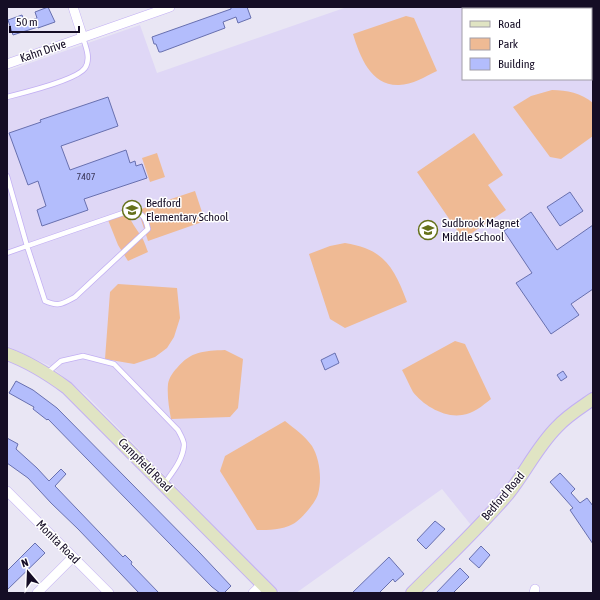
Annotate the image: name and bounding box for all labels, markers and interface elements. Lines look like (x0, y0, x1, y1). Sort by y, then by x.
scale bar (10, 8, 79, 34)
legend (462, 8, 592, 80)
text: 50 m (16, 15, 38, 29)
text: Road (498, 17, 521, 31)
street label: Kahn Drive (18, 37, 68, 65)
text: Park (498, 37, 519, 51)
text: Building (498, 57, 536, 71)
house number: 7407 (77, 171, 96, 182)
place label: Bedford Elementary School (146, 196, 229, 224)
school or university icon: Bedford Elementary School (121, 199, 143, 221)
place label: Sudbrook Magnet Middle School (442, 216, 520, 244)
school or university icon: Sudbrook Magnet Middle School (417, 219, 439, 241)
street label: Campfield Road (115, 435, 175, 495)
street label: Bedford Road (479, 469, 527, 523)
street label: Monita Road (33, 517, 83, 567)
north arrow (8, 552, 48, 592)
text: N (20, 556, 30, 569)

